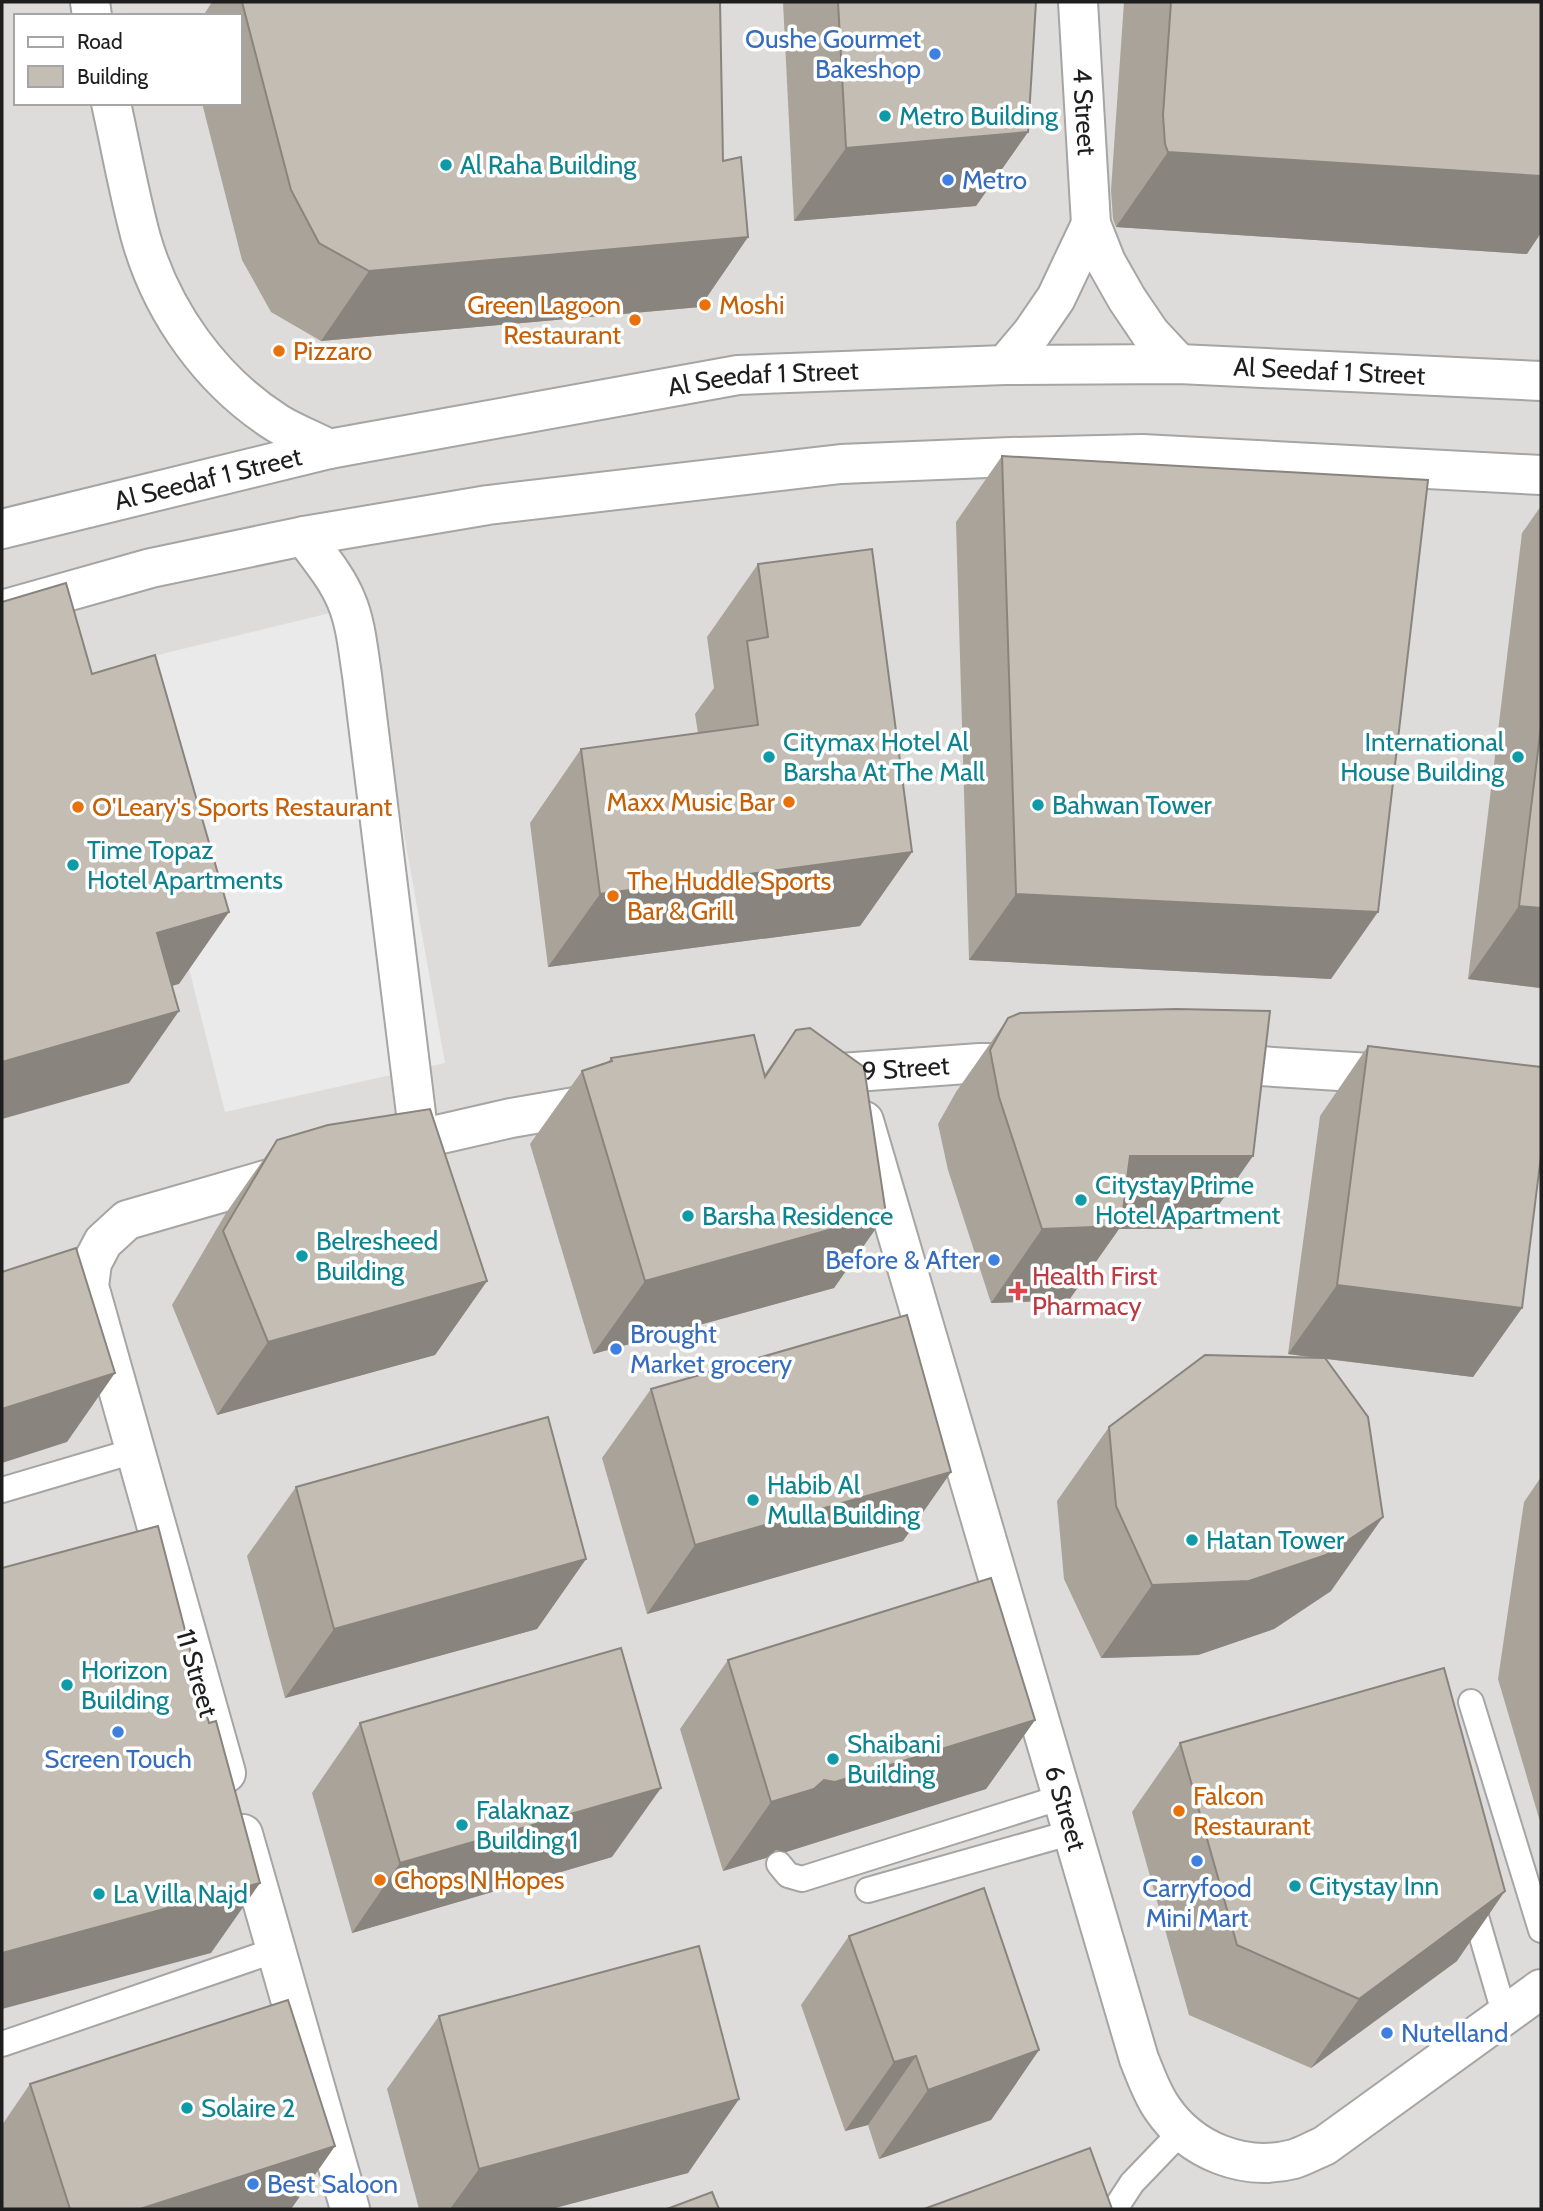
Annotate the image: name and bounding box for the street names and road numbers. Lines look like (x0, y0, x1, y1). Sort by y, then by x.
street label: 4 Street (1066, 67, 1103, 157)
street label: Al Seedaf 1 Street (1233, 351, 1426, 392)
street label: Al Seedaf 1 Street (665, 354, 860, 403)
street label: Al Seedaf 1 Street (111, 440, 305, 517)
street label: 9 Street (861, 1049, 951, 1087)
street label: 11 Street (169, 1626, 225, 1721)
street label: 6 Street (1038, 1762, 1093, 1855)

